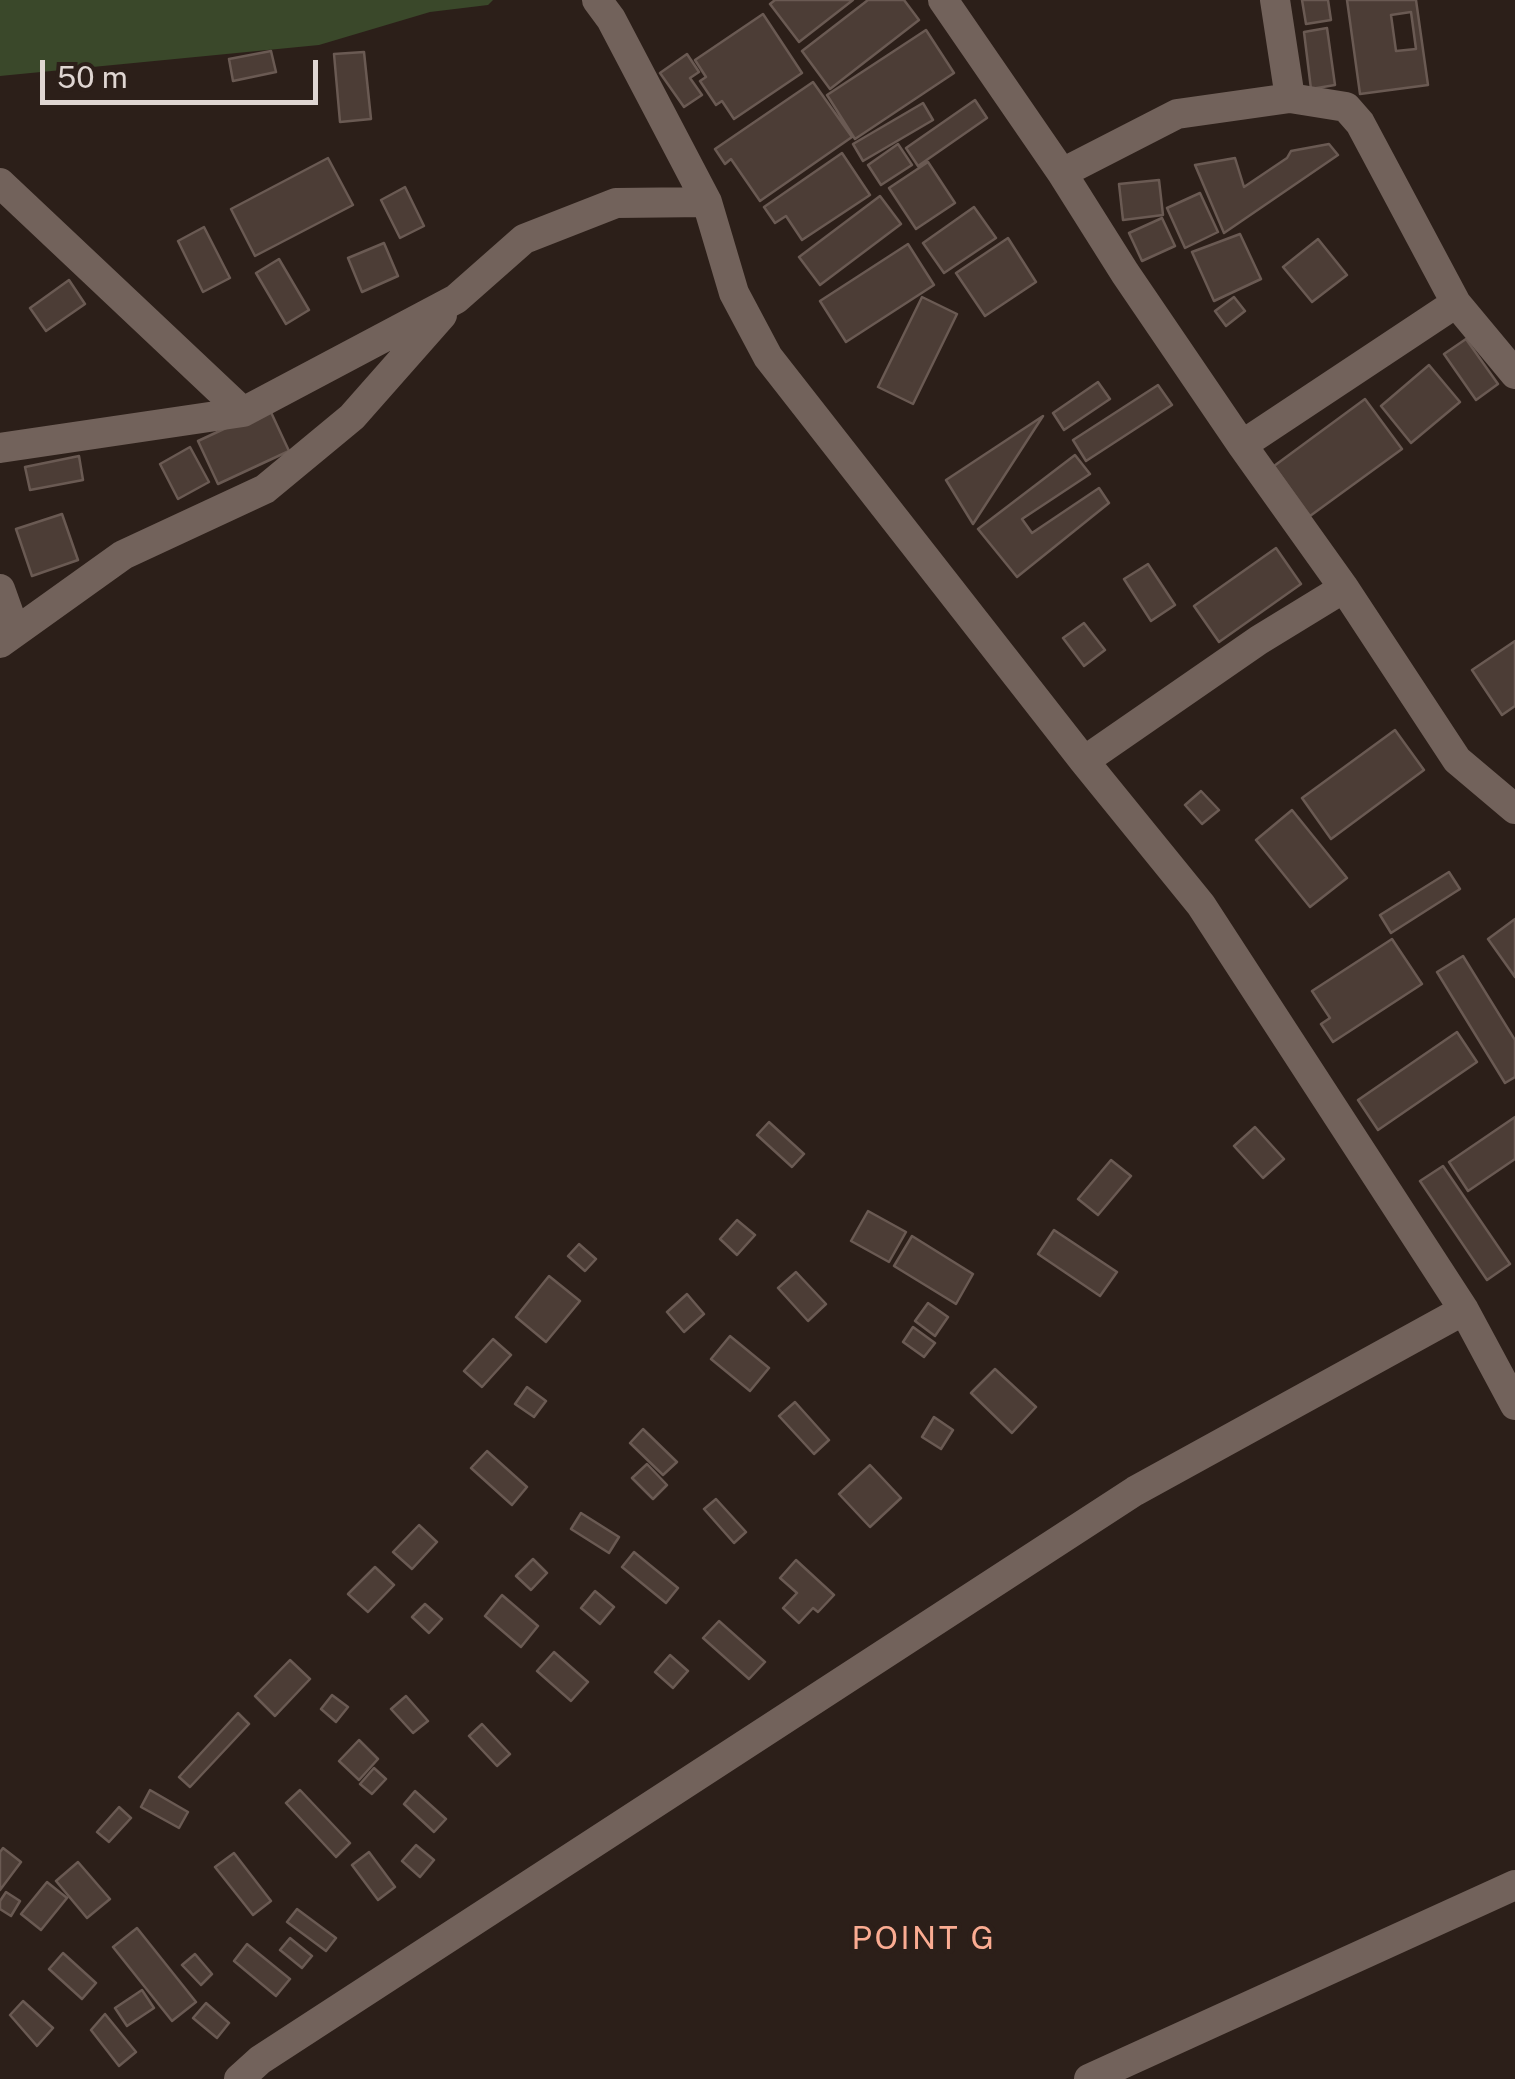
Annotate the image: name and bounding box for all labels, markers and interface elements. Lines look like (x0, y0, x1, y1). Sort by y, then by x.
scale bar (45, 40, 322, 102)
text: 50 m (57, 59, 128, 95)
district label: POINT G (852, 1920, 996, 1958)

